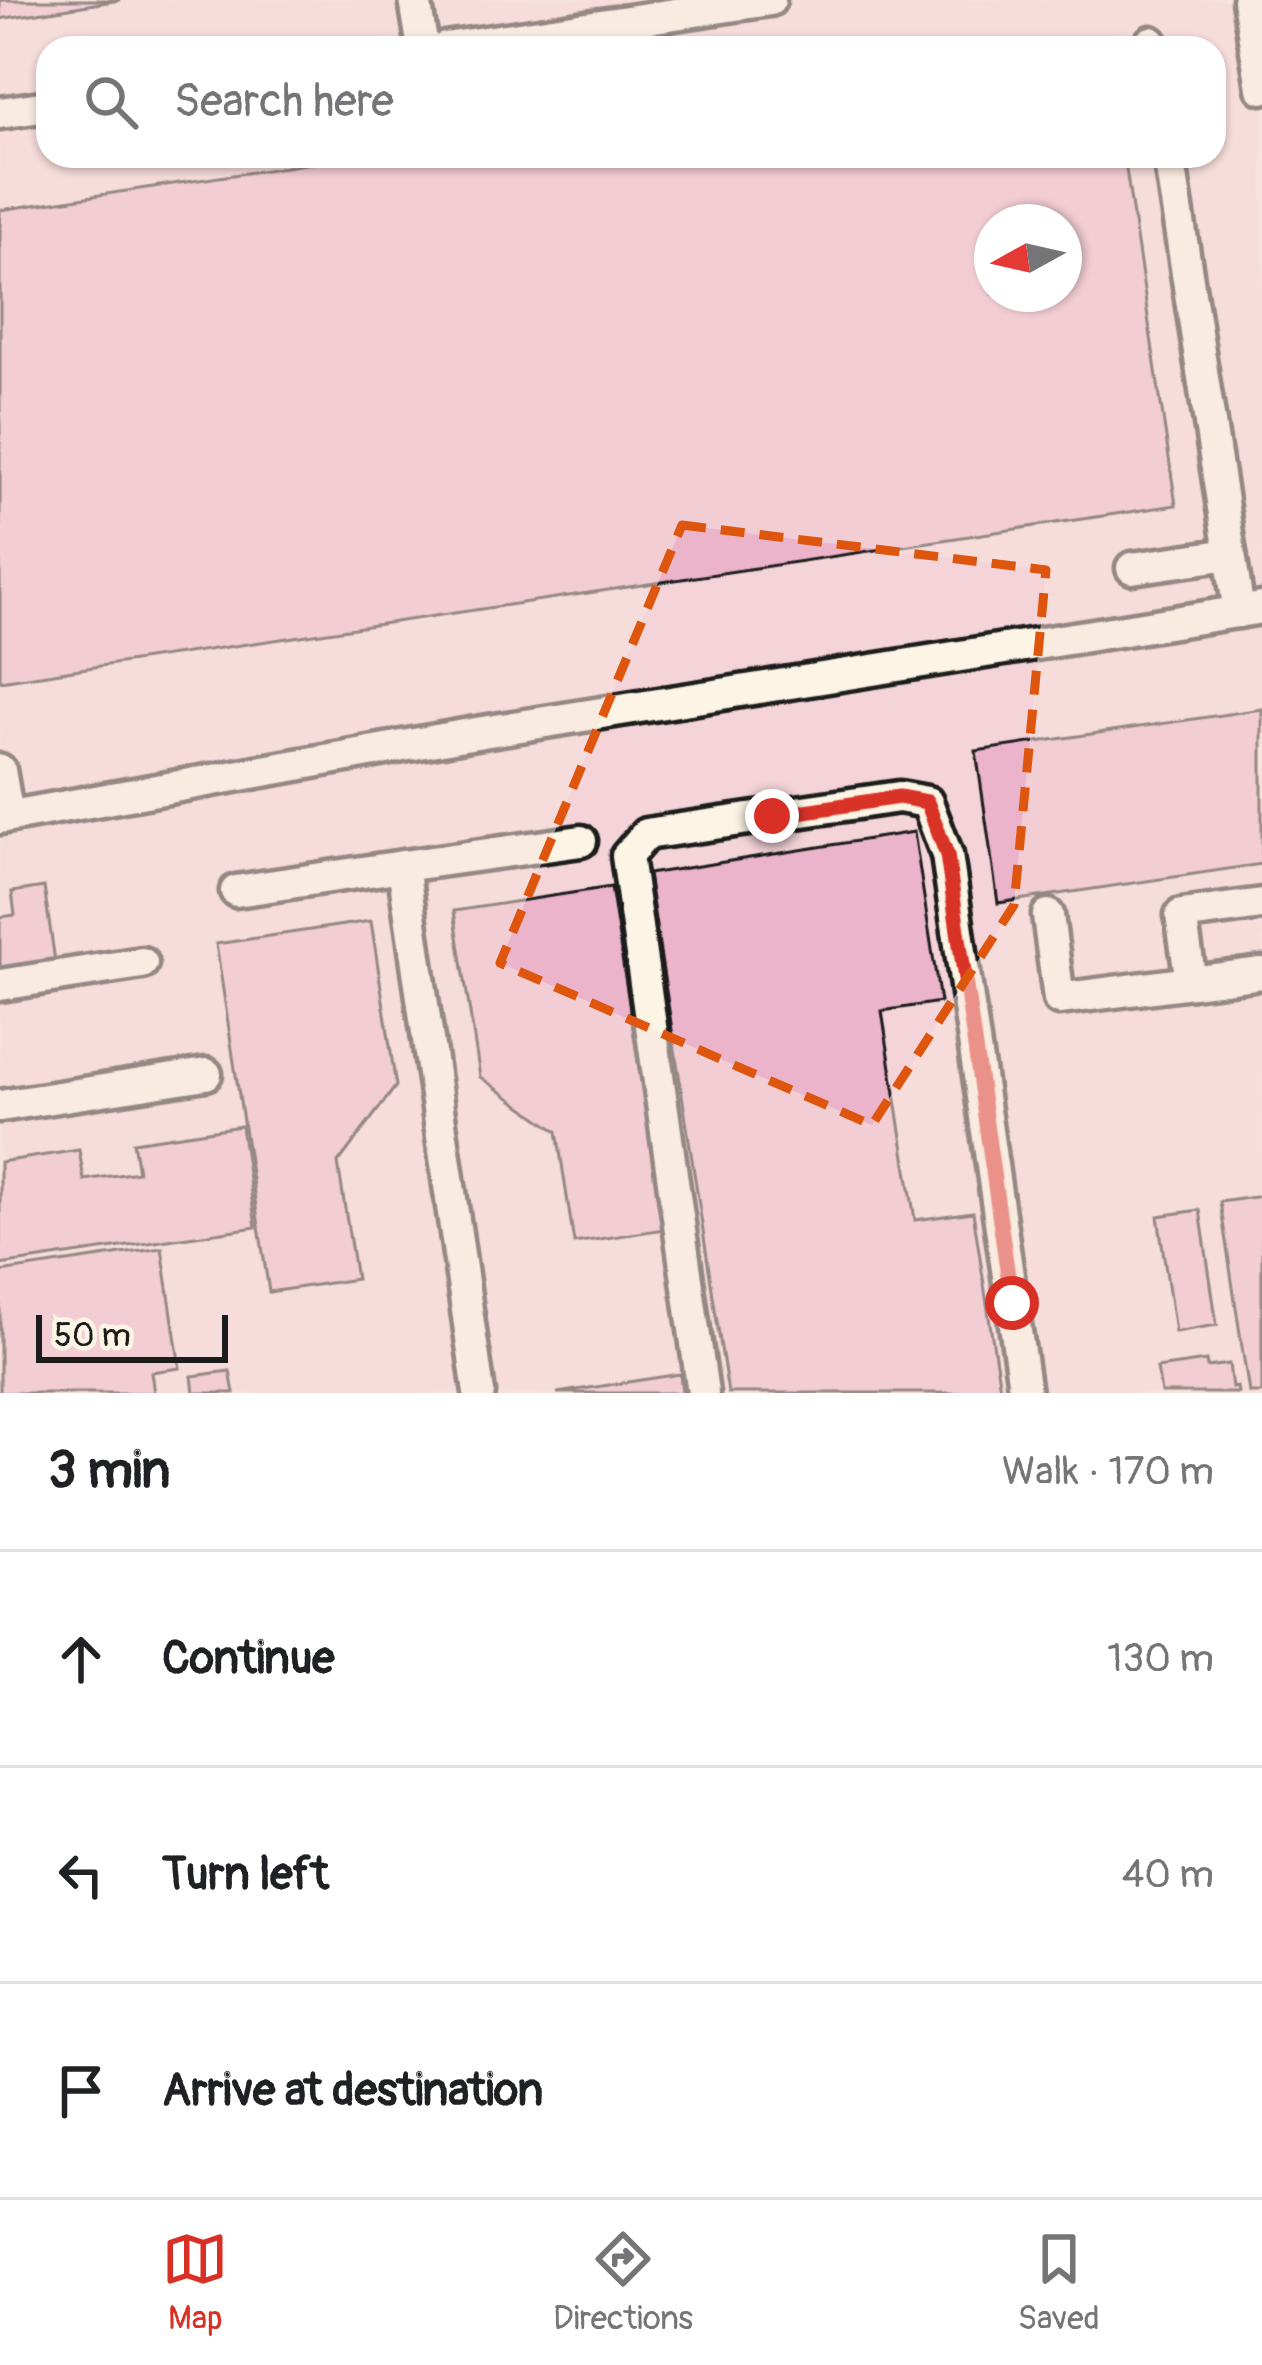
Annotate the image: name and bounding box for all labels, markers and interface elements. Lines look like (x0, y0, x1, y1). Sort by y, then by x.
search box (36, 36, 1226, 168)
icon: search (78, 69, 144, 135)
text: Search here (174, 74, 394, 130)
north arrow (974, 204, 1082, 312)
route end (745, 789, 799, 843)
route start (985, 1276, 1039, 1330)
scale bar (36, 1309, 228, 1362)
text: 50 m (54, 1315, 131, 1356)
text: 3 min (48, 1439, 170, 1503)
text: Walk · 170 m (1002, 1447, 1214, 1496)
icon: ahead (48, 1626, 114, 1692)
text: Continue (162, 1631, 335, 1687)
text: 130 m (1107, 1634, 1214, 1683)
icon: left (48, 1842, 114, 1908)
text: Turn left (162, 1847, 329, 1903)
text: 40 m (1122, 1850, 1214, 1899)
icon: arrive (48, 2058, 114, 2124)
text: Arrive at destination (162, 2063, 543, 2119)
tab: Map (162, 2226, 228, 2339)
tab: Directions (553, 2226, 693, 2339)
tab: Saved (1018, 2226, 1100, 2339)

